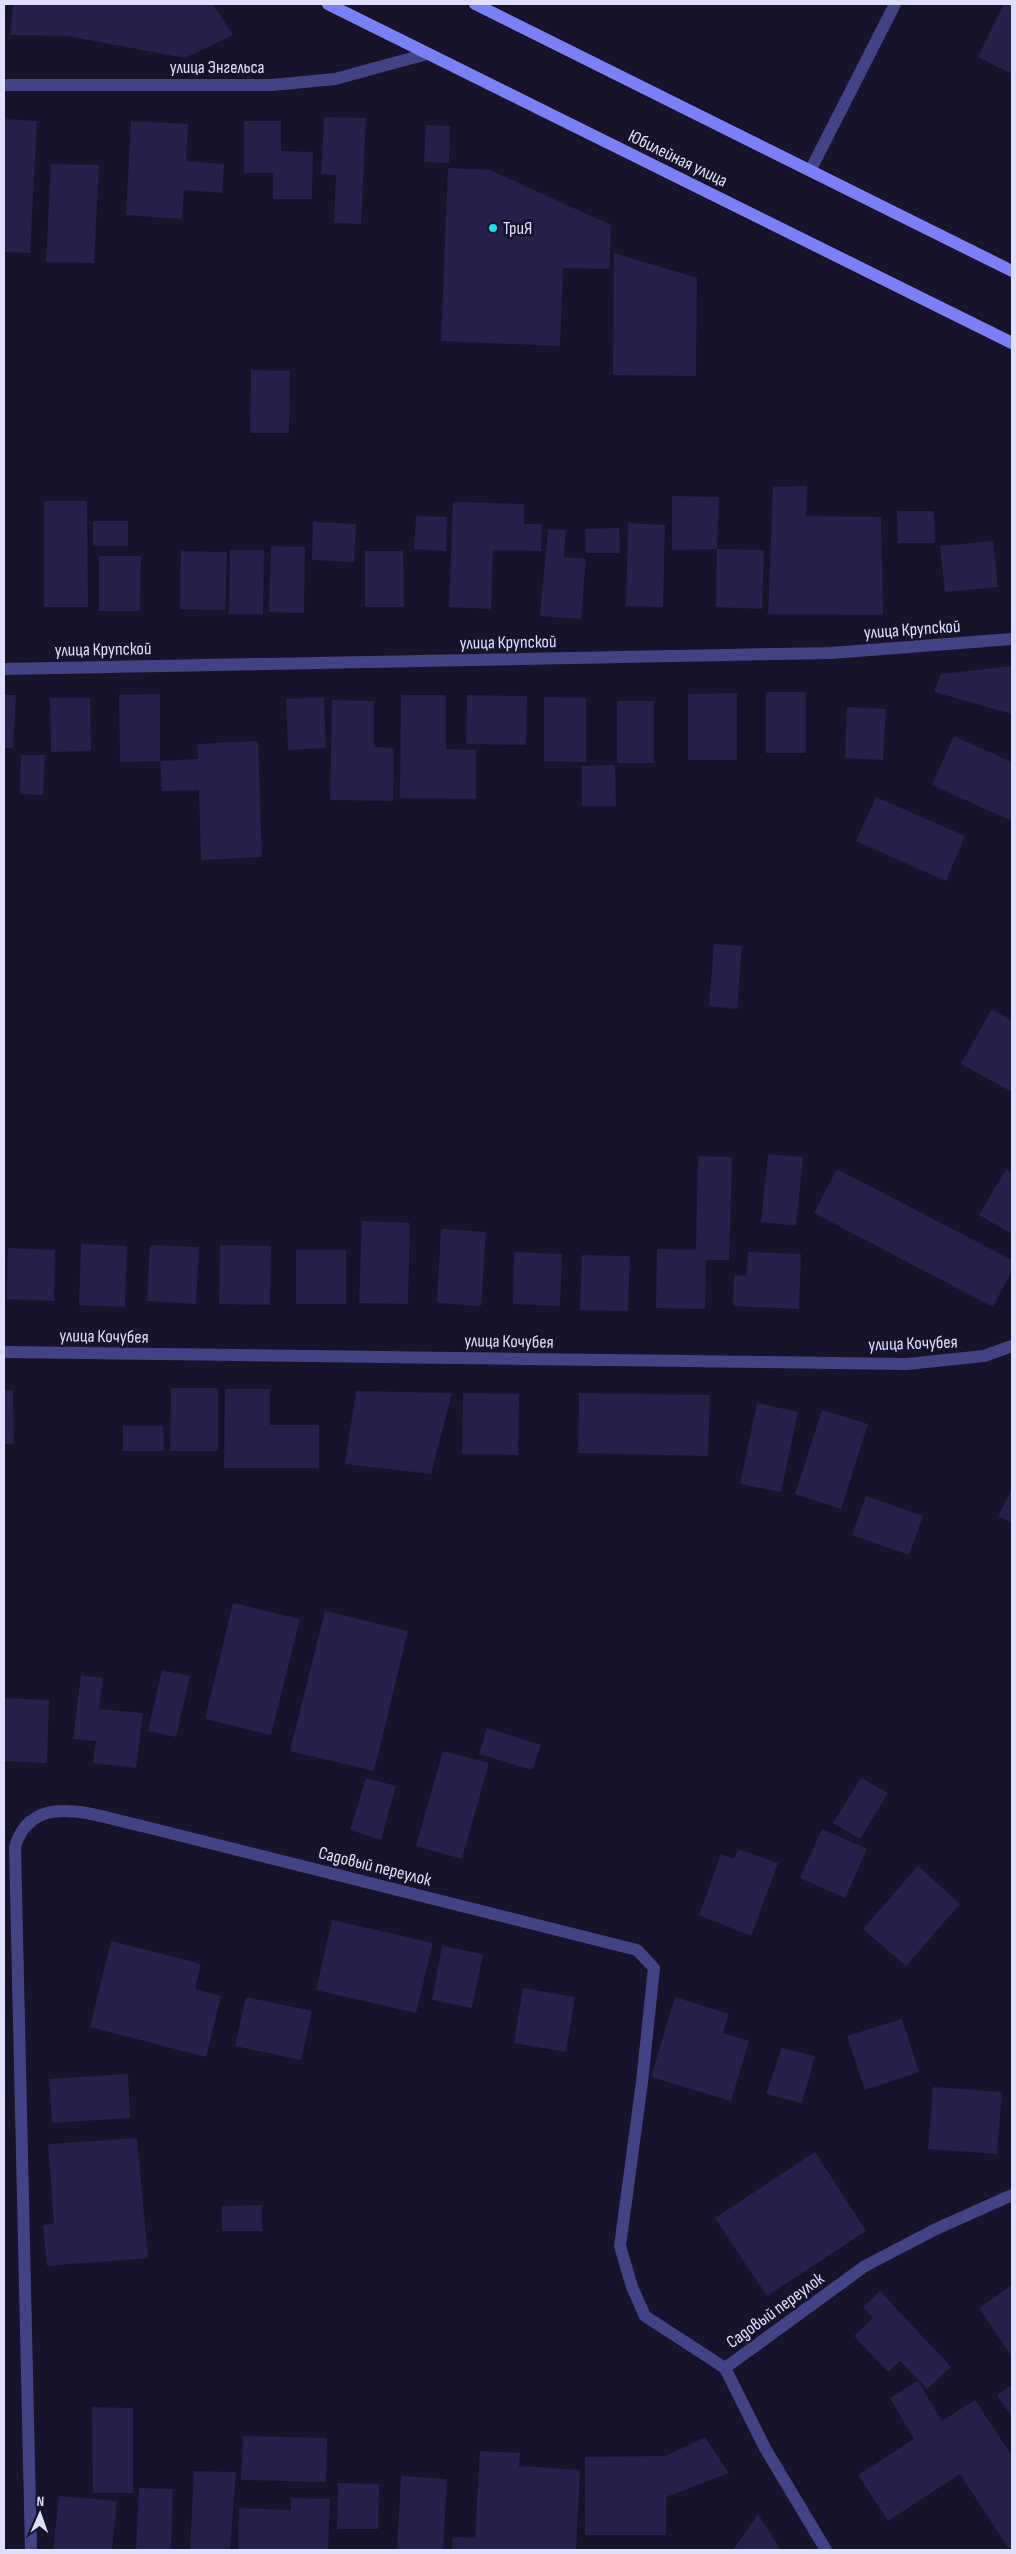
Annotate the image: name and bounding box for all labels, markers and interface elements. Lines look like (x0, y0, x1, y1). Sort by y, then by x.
street label: улица Энгельса (170, 57, 264, 78)
street label: Юбилейная улица (625, 125, 731, 192)
place label: ТриЯ (503, 218, 532, 239)
marker: ТриЯ (487, 222, 499, 234)
street label: улица Крупской (863, 616, 961, 643)
street label: улица Крупской (459, 631, 557, 654)
street label: улица Крупской (54, 638, 152, 661)
street label: улица Кочубея (59, 1325, 149, 1348)
street label: улица Кочубея (464, 1330, 554, 1353)
street label: улица Кочубея (868, 1331, 958, 1356)
street label: Садовый переулок (316, 1842, 434, 1891)
street label: Садовый переулок (722, 2268, 828, 2353)
north arrow (15, 2489, 65, 2539)
text: N (36, 2493, 44, 2510)

